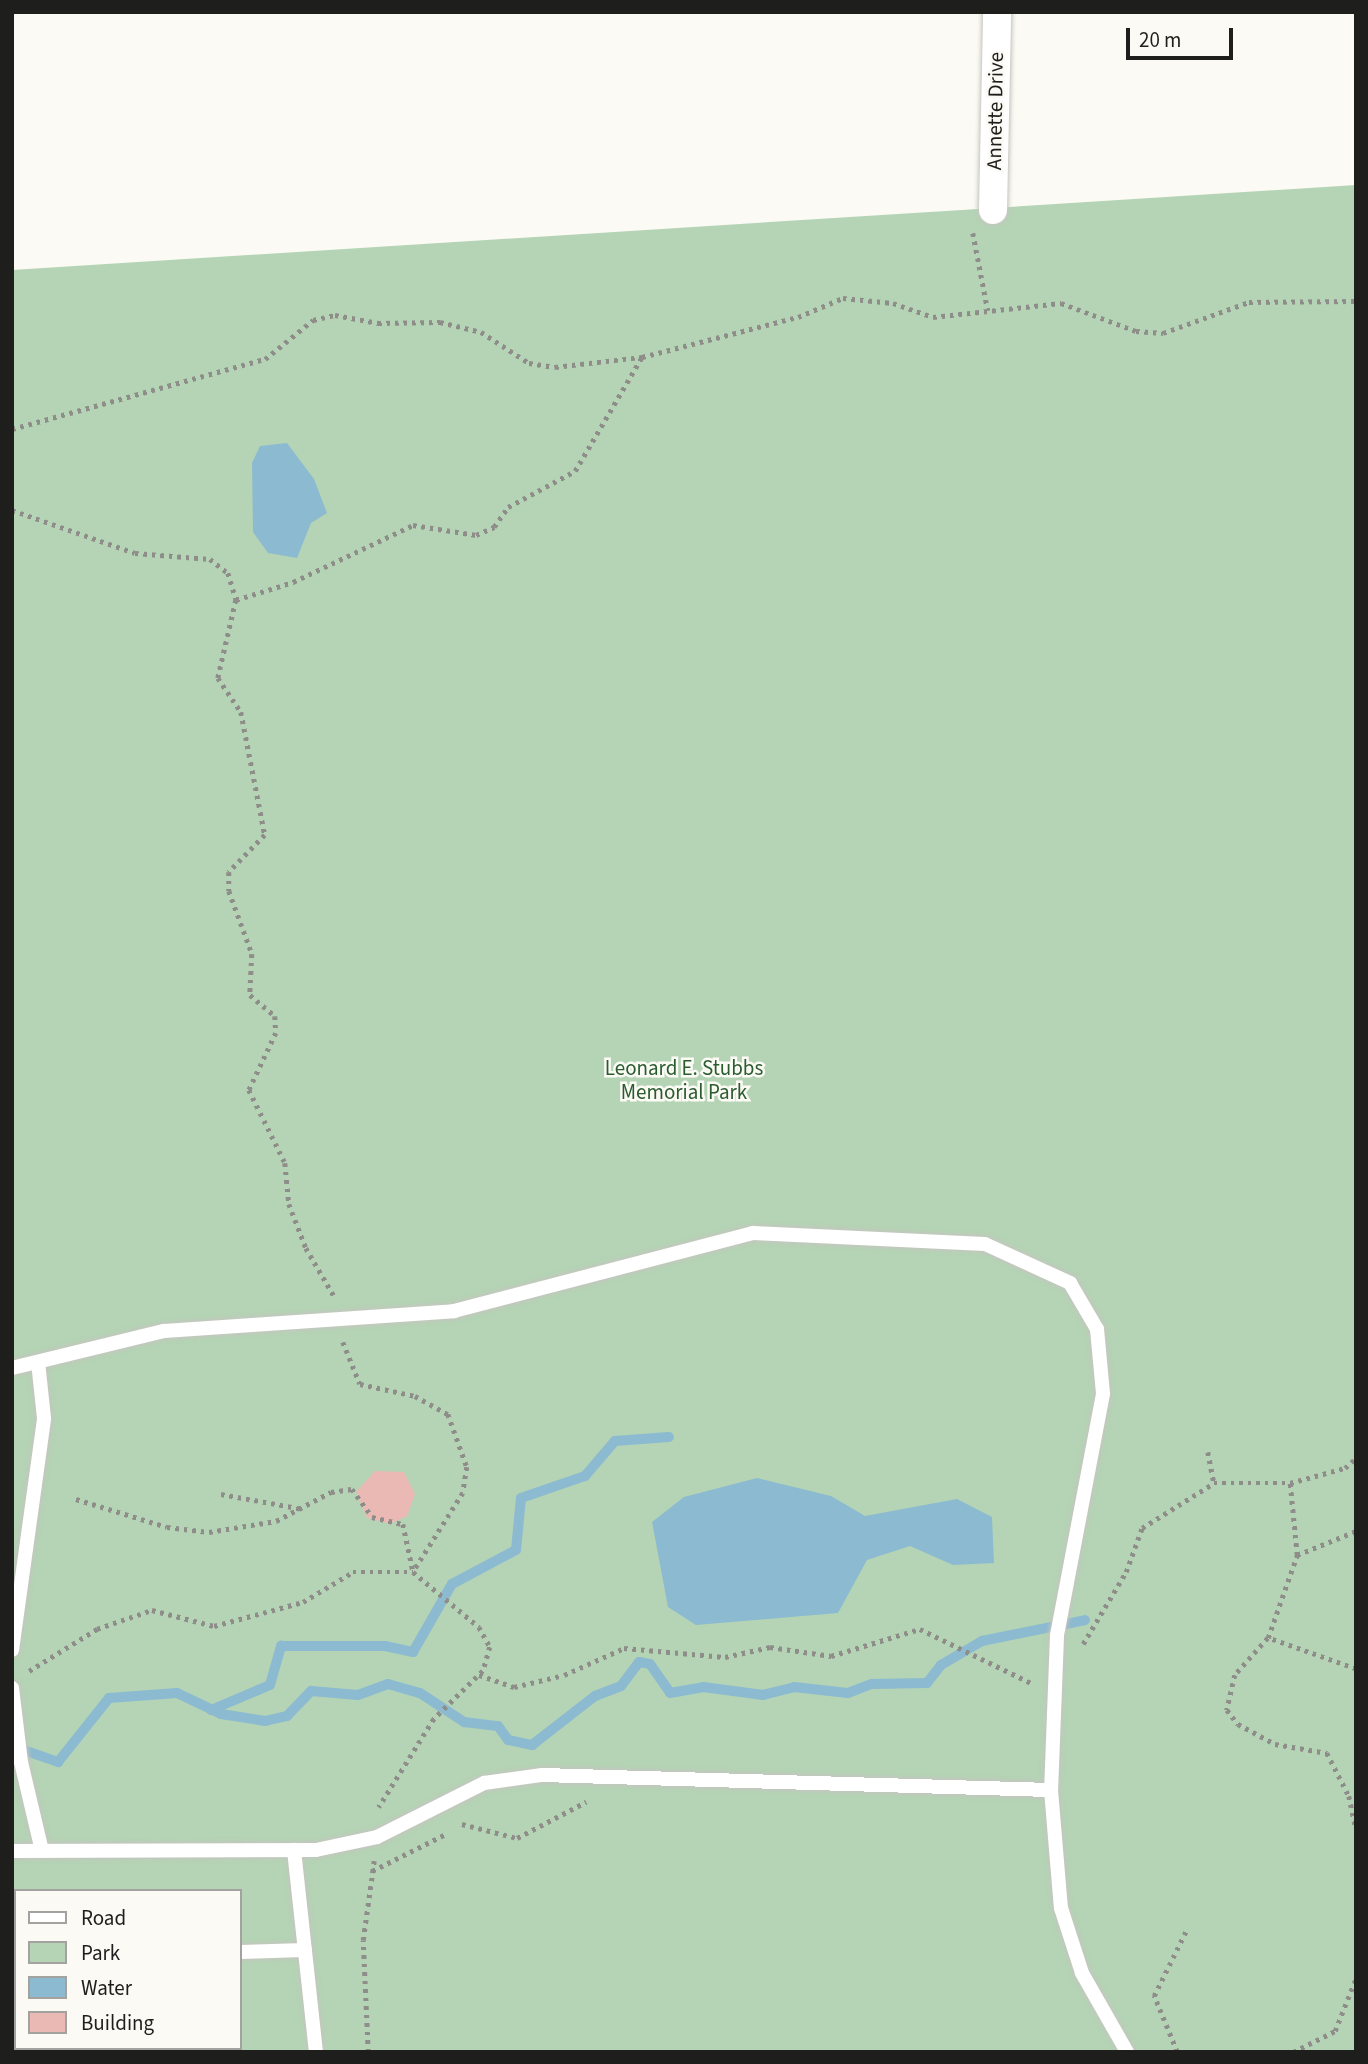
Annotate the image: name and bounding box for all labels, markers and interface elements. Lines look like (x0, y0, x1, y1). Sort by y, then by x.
scale bar (1130, 14, 1237, 58)
text: 20 m (1139, 25, 1181, 55)
street label: Annette Drive (981, 52, 1009, 170)
park label: Leonard E. Stubbs Memorial Park (605, 1055, 763, 1105)
legend (14, 1889, 242, 2050)
text: Road (81, 1903, 126, 1933)
text: Park (81, 1938, 120, 1968)
text: Water (81, 1973, 132, 2003)
text: Building (81, 2008, 154, 2038)

